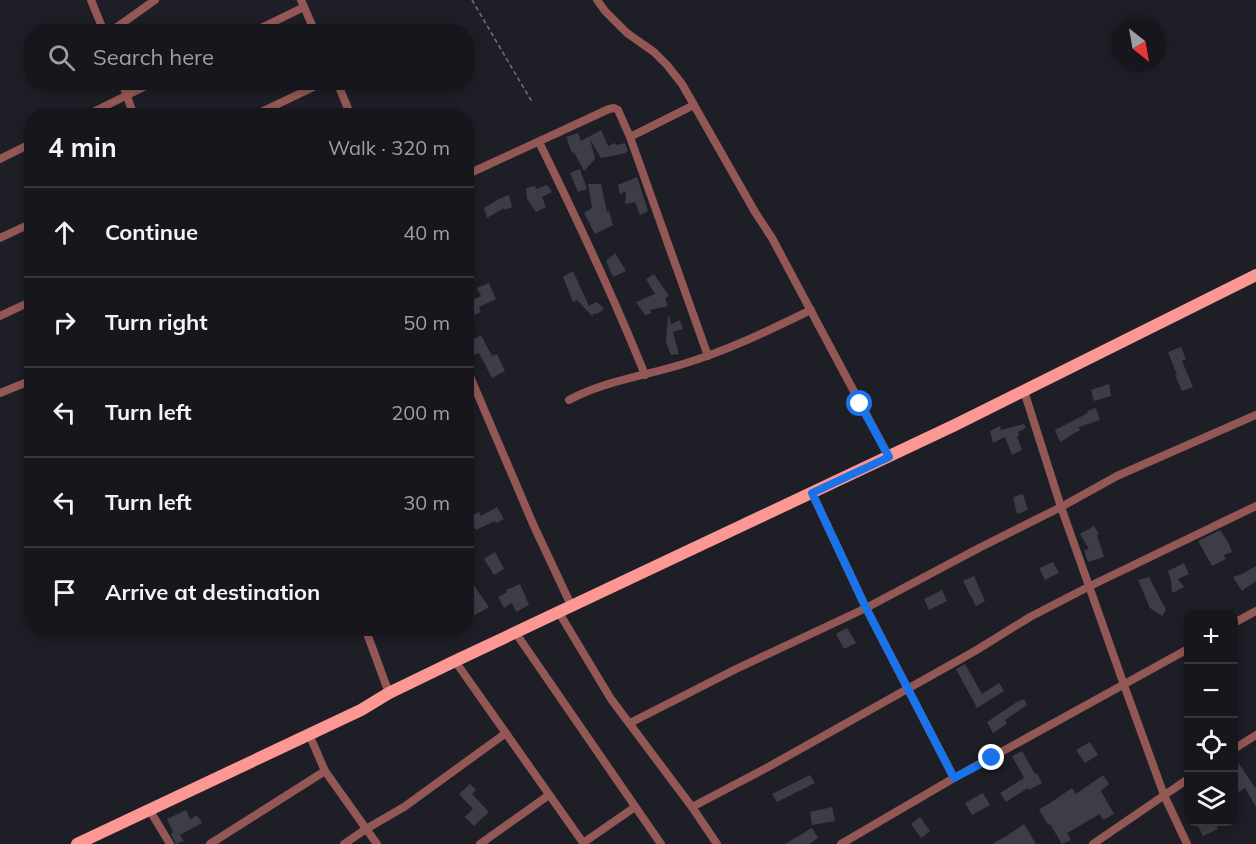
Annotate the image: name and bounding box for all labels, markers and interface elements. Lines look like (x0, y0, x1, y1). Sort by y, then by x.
north arrow (1112, 18, 1166, 72)
search box (24, 24, 474, 90)
icon: search (45, 41, 78, 74)
text: Search here (93, 43, 214, 71)
text: 4 min (48, 131, 117, 164)
text: Walk · 320 m (328, 135, 450, 160)
icon: ahead (48, 216, 81, 249)
text: Continue (105, 218, 198, 246)
text: 40 m (403, 220, 450, 245)
icon: right (48, 306, 81, 339)
text: Turn right (105, 308, 208, 336)
text: 50 m (403, 310, 450, 335)
route start (846, 390, 872, 416)
icon: left (48, 396, 81, 429)
text: Turn left (105, 398, 192, 426)
text: 200 m (391, 400, 450, 425)
icon: left (48, 486, 81, 519)
text: Turn left (105, 488, 192, 516)
text: 30 m (403, 490, 450, 515)
icon: arrive (48, 576, 81, 609)
text: Arrive at destination (105, 578, 320, 606)
map controls (1184, 610, 1238, 826)
button: + (1184, 610, 1238, 664)
button: − (1184, 664, 1238, 718)
button: locate (1184, 718, 1238, 772)
route end (978, 744, 1004, 770)
button: layers (1184, 772, 1238, 826)

